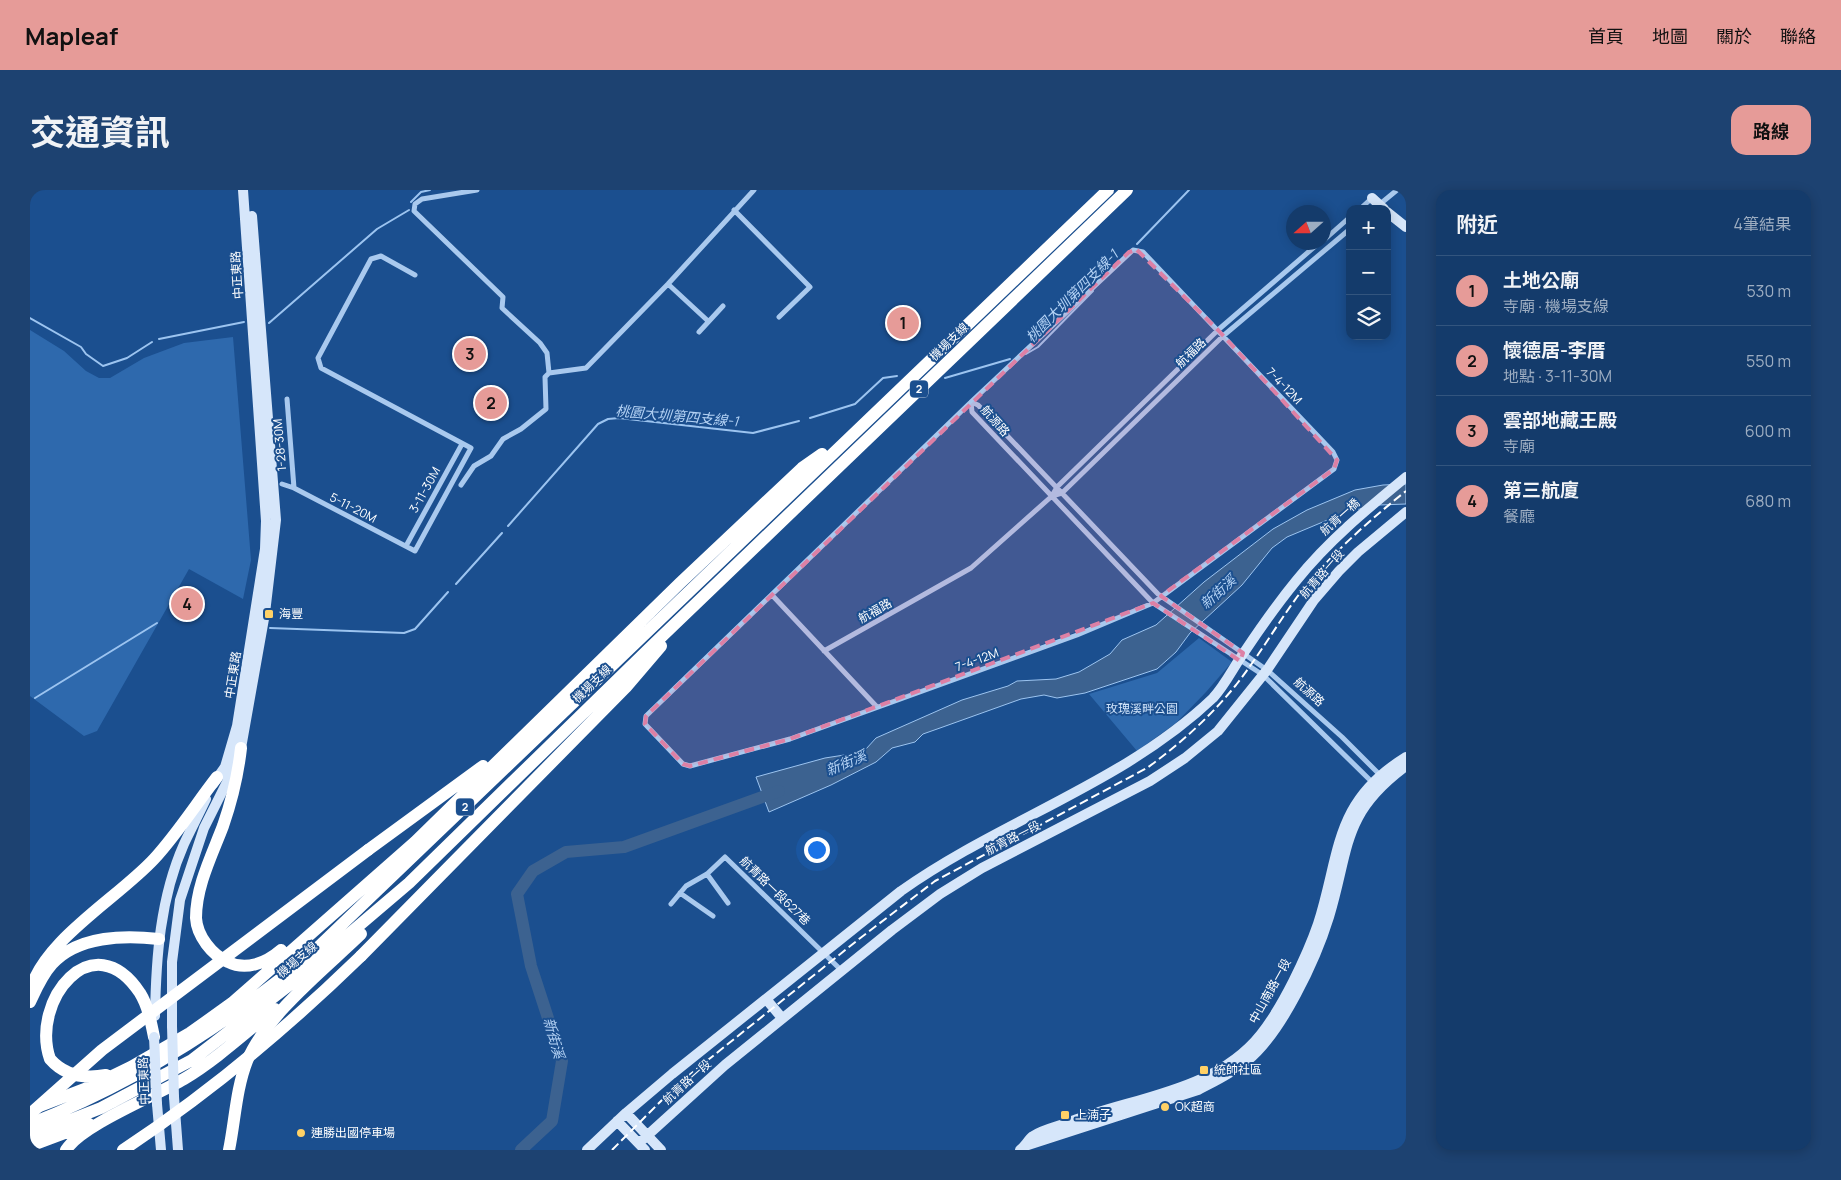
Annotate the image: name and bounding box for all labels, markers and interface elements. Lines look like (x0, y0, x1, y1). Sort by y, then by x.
text: Mapleaf (25, 19, 118, 52)
text: 首頁 (1588, 24, 1624, 48)
text: 地圖 (1652, 24, 1688, 48)
text: 關於 (1716, 24, 1752, 48)
text: 聯絡 (1780, 24, 1816, 48)
button: 路線 (1731, 105, 1811, 155)
text: 交通資訊 (30, 108, 170, 156)
north arrow (1286, 205, 1331, 250)
map controls (1346, 205, 1391, 340)
button: + (1346, 205, 1391, 250)
text: 附近 (1456, 210, 1498, 238)
text: 4筆結果 (1734, 213, 1791, 235)
water label: 桃園大圳第四支線-1 (1021, 244, 1123, 346)
street label: 中正東路 (226, 250, 247, 300)
button: − (1346, 250, 1391, 295)
text: 土地公廟 (1503, 267, 1579, 293)
text: 1 (1468, 280, 1476, 302)
text: 530 m (1746, 280, 1791, 302)
button: layers (1346, 295, 1391, 340)
text: 寺廟 · 機場支線 (1503, 295, 1609, 317)
pin: 1 (887, 304, 919, 342)
street label: 機場支線 (925, 319, 972, 364)
street label: 航福路 (1172, 334, 1210, 371)
pin: 3 (454, 335, 486, 373)
text: 懷德居-李厝 (1503, 337, 1606, 363)
text: 2 (1467, 350, 1477, 372)
text: 550 m (1746, 350, 1791, 372)
street label: 7-4-12M (1263, 364, 1306, 408)
text: 地點 · 3-11-30M (1503, 365, 1612, 387)
road number: 2 (910, 380, 928, 398)
pin: 2 (475, 384, 507, 422)
water label: 桃園大圳第四支線-1 (615, 401, 741, 430)
street label: 航源路 (977, 402, 1014, 440)
text: 雲部地藏王殿 (1503, 407, 1617, 433)
street label: 1-28-30M (269, 418, 290, 472)
text: 3 (1467, 420, 1477, 442)
text: 600 m (1745, 420, 1791, 442)
text: 寺廟 (1503, 435, 1535, 457)
street label: 3-11-30M (405, 464, 444, 516)
text: 第三航廈 (1503, 477, 1579, 503)
street label: 5-11-20M (327, 488, 380, 527)
text: 4 (1467, 490, 1477, 512)
text: 680 m (1745, 490, 1791, 512)
street label: 航青一橋 (1316, 494, 1363, 539)
text: 餐廳 (1503, 505, 1535, 527)
street label: 航青路一段 (1296, 545, 1348, 602)
water label: 新街溪 (1196, 569, 1241, 613)
pin: 4 (171, 585, 203, 623)
street label: 航福路 (855, 594, 895, 627)
place label: 海豐 (279, 605, 303, 622)
marker: 海豐 (263, 608, 275, 620)
street label: 7-4-12M (953, 644, 1001, 675)
street label: 中正東路 (220, 650, 245, 700)
street label: 機場支線 (568, 661, 615, 706)
street label: 航源路 (1290, 673, 1328, 710)
park label: 玫瑰溪畔公園 (1106, 700, 1178, 717)
water label: 新街溪 (823, 745, 871, 779)
road number: 2 (456, 798, 474, 816)
street label: 航青路一段 (982, 816, 1043, 859)
your location (804, 837, 830, 863)
street label: 航青路一段627巷 (736, 852, 814, 929)
street label: 機場支線 (273, 938, 321, 982)
street label: 中山南路一段 (1245, 955, 1294, 1026)
water label: 新街溪 (540, 1015, 570, 1063)
street label: 航青路一段 (659, 1055, 715, 1108)
street label: 中正東路 (134, 1057, 153, 1105)
place label: 統帥社區 (1214, 1061, 1262, 1078)
marker: 統帥社區 (1198, 1064, 1210, 1076)
place label: OK超商 (1175, 1098, 1215, 1115)
marker: OK超商 (1159, 1101, 1171, 1113)
place label: 上湳子 (1075, 1106, 1111, 1123)
marker: 上湳子 (1059, 1109, 1071, 1121)
place label: 連勝出國停車場 (311, 1124, 395, 1141)
marker: 連勝出國停車場 (295, 1127, 307, 1139)

